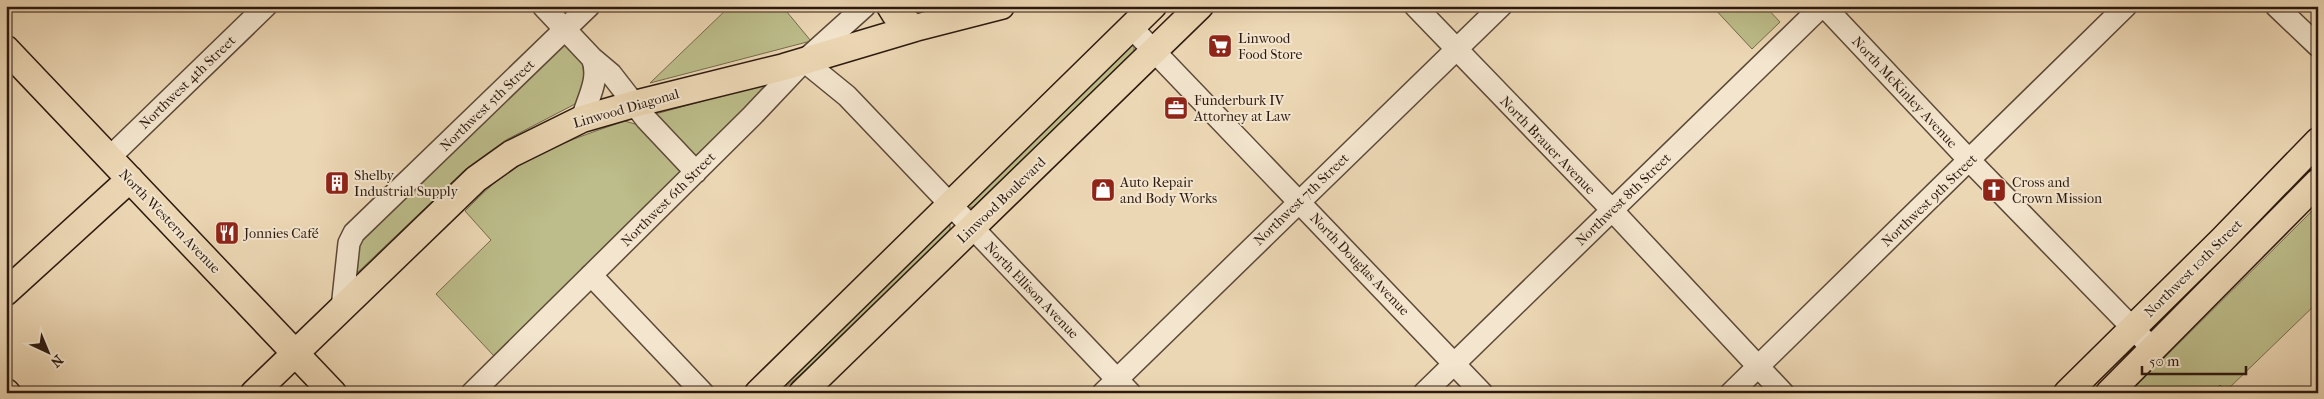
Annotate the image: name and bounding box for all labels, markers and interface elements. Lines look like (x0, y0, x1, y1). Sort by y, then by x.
place label: Linwood Food Store (1238, 30, 1302, 63)
street label: Northwest 4th Street (136, 32, 239, 133)
supermarket icon: Linwood Food Store (1207, 33, 1233, 59)
street label: North McKinley Avenue (1848, 33, 1961, 152)
street label: Northwest 5th Street (436, 56, 538, 155)
street label: Linwood Diagonal (571, 85, 681, 132)
place label: Funderburk IV Attorney at Law (1193, 92, 1291, 125)
street label: North Brauer Avenue (1496, 93, 1599, 198)
office icon: Funderburk IV Attorney at Law (1163, 95, 1189, 121)
street label: Northwest 6th Street (618, 149, 719, 250)
street label: Northwest 8th Street (1572, 149, 1675, 249)
street label: Northwest 7th Street (1250, 150, 1352, 249)
street label: Northwest 9th Street (1878, 150, 1981, 250)
street label: Linwood Boulevard (953, 153, 1049, 247)
street label: North Western Avenue (115, 166, 224, 277)
place label: Shelby Industrial Supply (354, 167, 458, 200)
building icon: Shelby Industrial Supply (324, 170, 350, 196)
place label: Auto Repair and Body Works (1119, 174, 1217, 207)
place label: Cross and Crown Mission (2012, 174, 2102, 207)
shop icon: Auto Repair and Body Works (1090, 177, 1116, 203)
church icon: Cross and Crown Mission (1981, 177, 2007, 203)
street label: North Douglas Avenue (1306, 210, 1413, 319)
street label: Northwest 10th Street (2141, 216, 2246, 321)
restaurant icon: Jonnies Café (214, 220, 240, 246)
place label: Jonnies Café (243, 225, 319, 242)
street label: North Ellison Avenue (981, 238, 1082, 342)
north arrow (22, 326, 72, 376)
scale bar (2142, 344, 2245, 376)
text: N (47, 351, 66, 371)
text: 50 m (2149, 352, 2180, 370)

